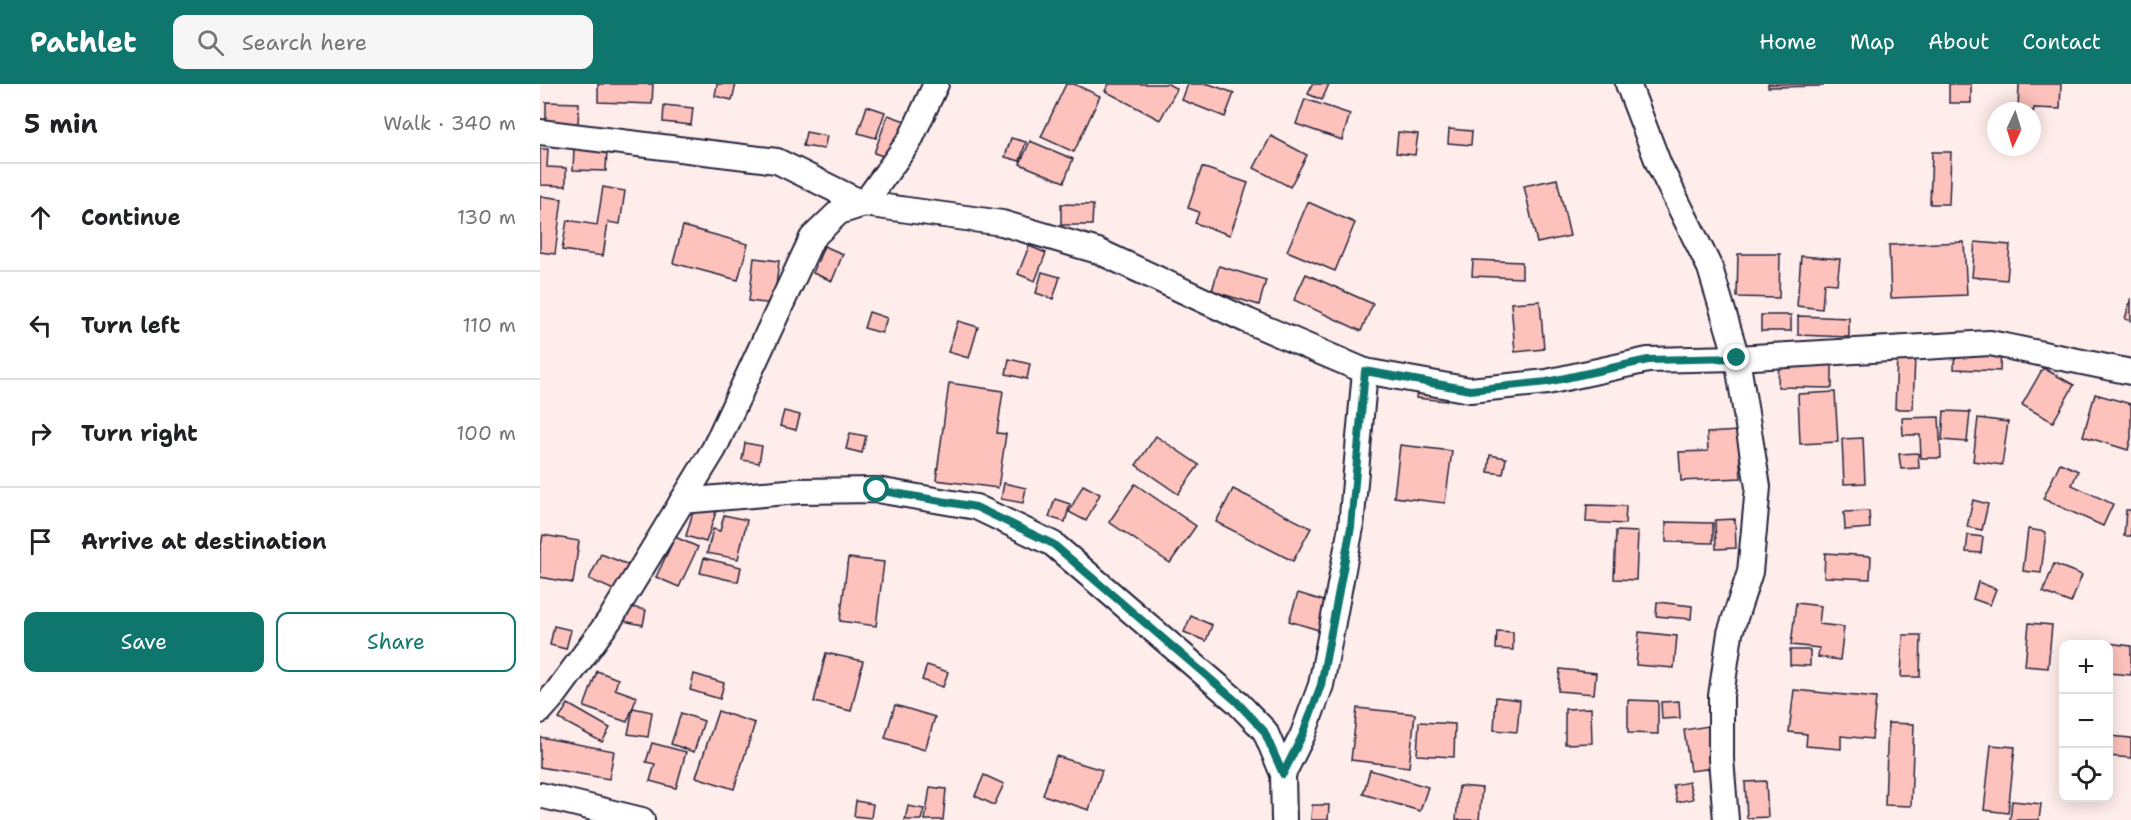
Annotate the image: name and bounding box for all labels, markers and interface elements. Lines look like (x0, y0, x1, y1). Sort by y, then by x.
search box (173, 15, 593, 69)
text: Pathlet (30, 23, 137, 61)
icon: search (194, 26, 227, 59)
text: Search here (242, 28, 367, 57)
text: Home (1759, 28, 1817, 56)
text: Map (1850, 28, 1895, 56)
text: About (1928, 28, 1989, 56)
text: Contact (2022, 28, 2101, 56)
north arrow (1987, 102, 2041, 156)
text: 5 min (24, 106, 98, 141)
text: Walk · 340 m (383, 110, 516, 136)
icon: ahead (24, 201, 57, 234)
text: Continue (81, 203, 181, 232)
text: 130 m (457, 204, 516, 230)
icon: left (24, 309, 57, 342)
text: Turn left (81, 311, 180, 340)
text: 110 m (462, 312, 516, 338)
route end (1723, 344, 1749, 370)
icon: right (24, 417, 57, 450)
text: Turn right (81, 419, 198, 448)
text: 100 m (456, 420, 516, 446)
route start (863, 476, 889, 502)
icon: arrive (24, 525, 57, 558)
text: Arrive at destination (81, 527, 327, 556)
button: Save (24, 612, 264, 672)
button: Share (276, 612, 516, 672)
map controls (2059, 640, 2113, 802)
button: + (2059, 640, 2113, 694)
button: − (2059, 694, 2113, 748)
button: locate (2059, 748, 2113, 802)

